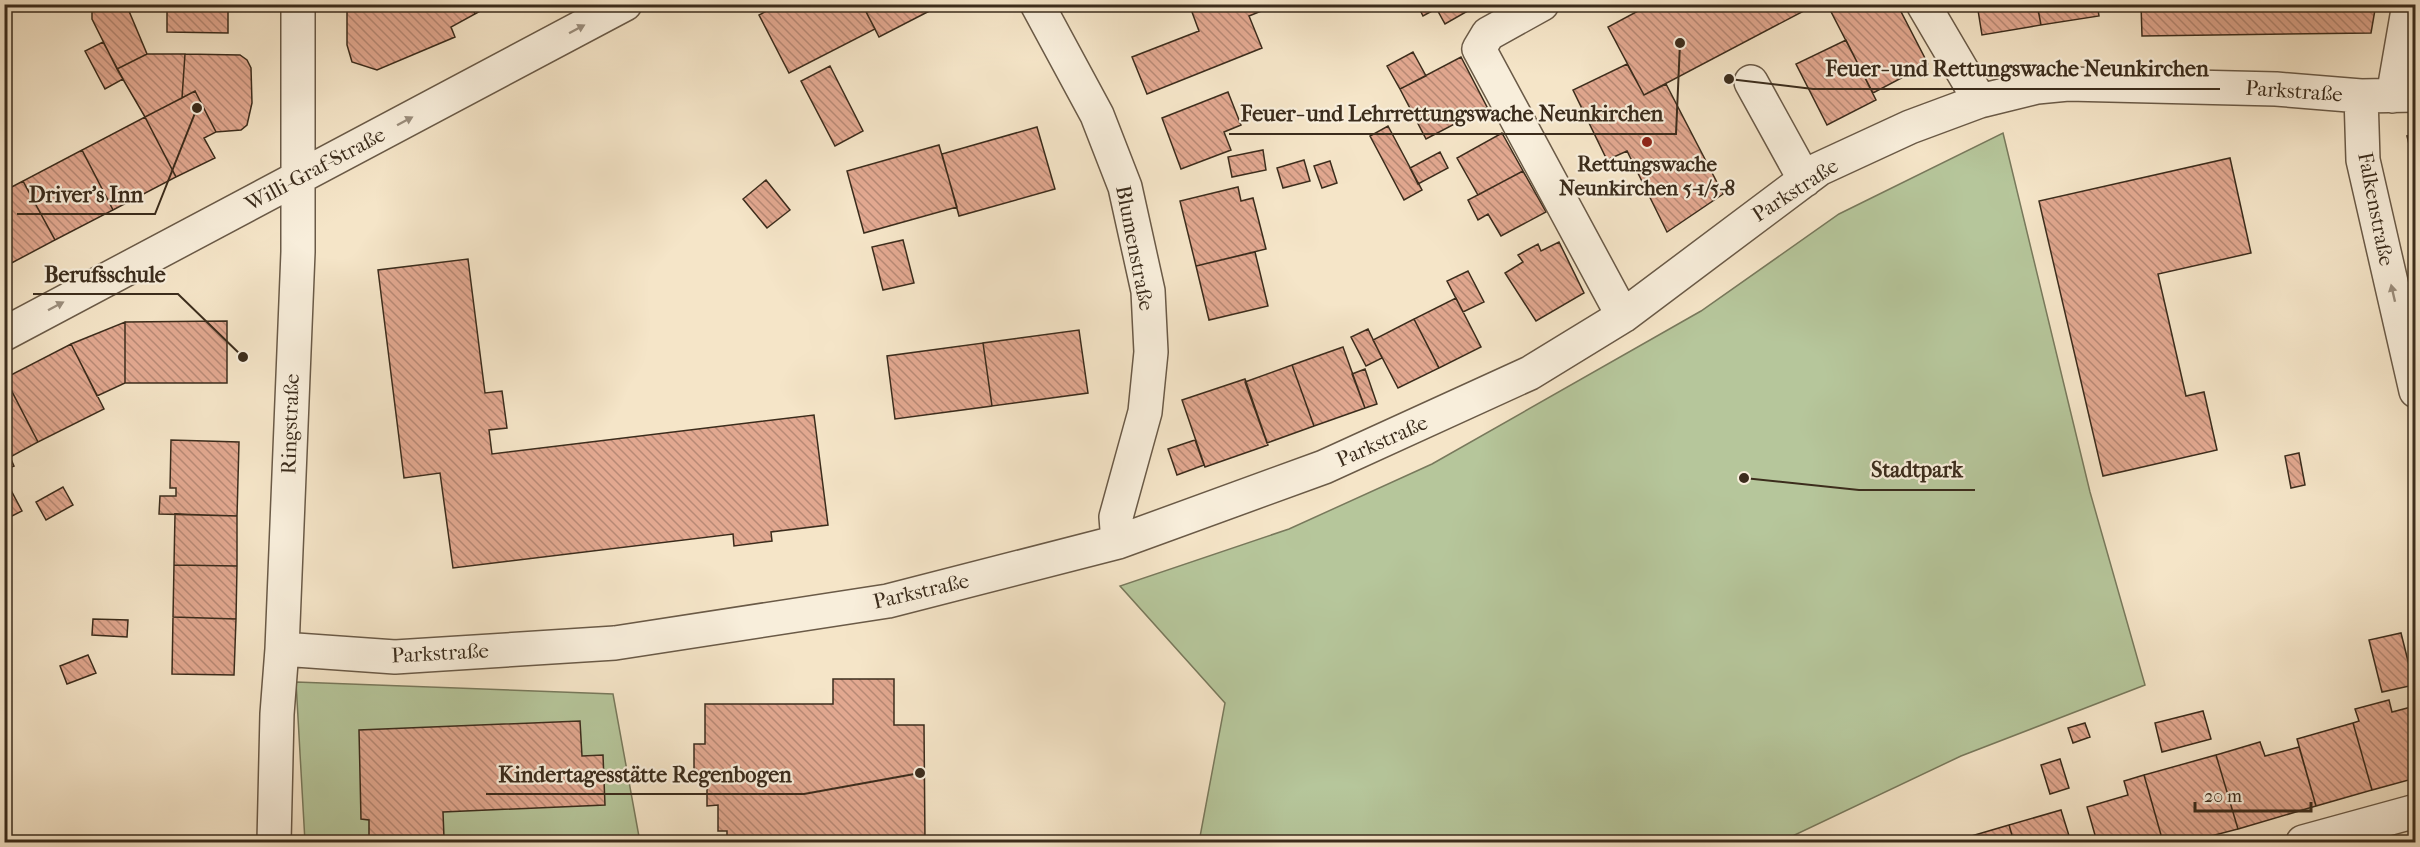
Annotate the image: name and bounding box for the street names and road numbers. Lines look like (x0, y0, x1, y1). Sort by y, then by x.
street label: Parkstraße (2245, 76, 2343, 106)
street label: Willi-Graf-Straße (240, 122, 389, 216)
street label: Falkenstraße (2353, 150, 2399, 268)
street label: Parkstraße (1748, 153, 1842, 227)
street label: Blumenstraße (1111, 183, 1159, 313)
street label: Ringstraße (276, 373, 304, 475)
street label: Parkstraße (1333, 410, 1431, 472)
street label: Parkstraße (871, 568, 971, 614)
street label: Parkstraße (391, 638, 489, 668)

